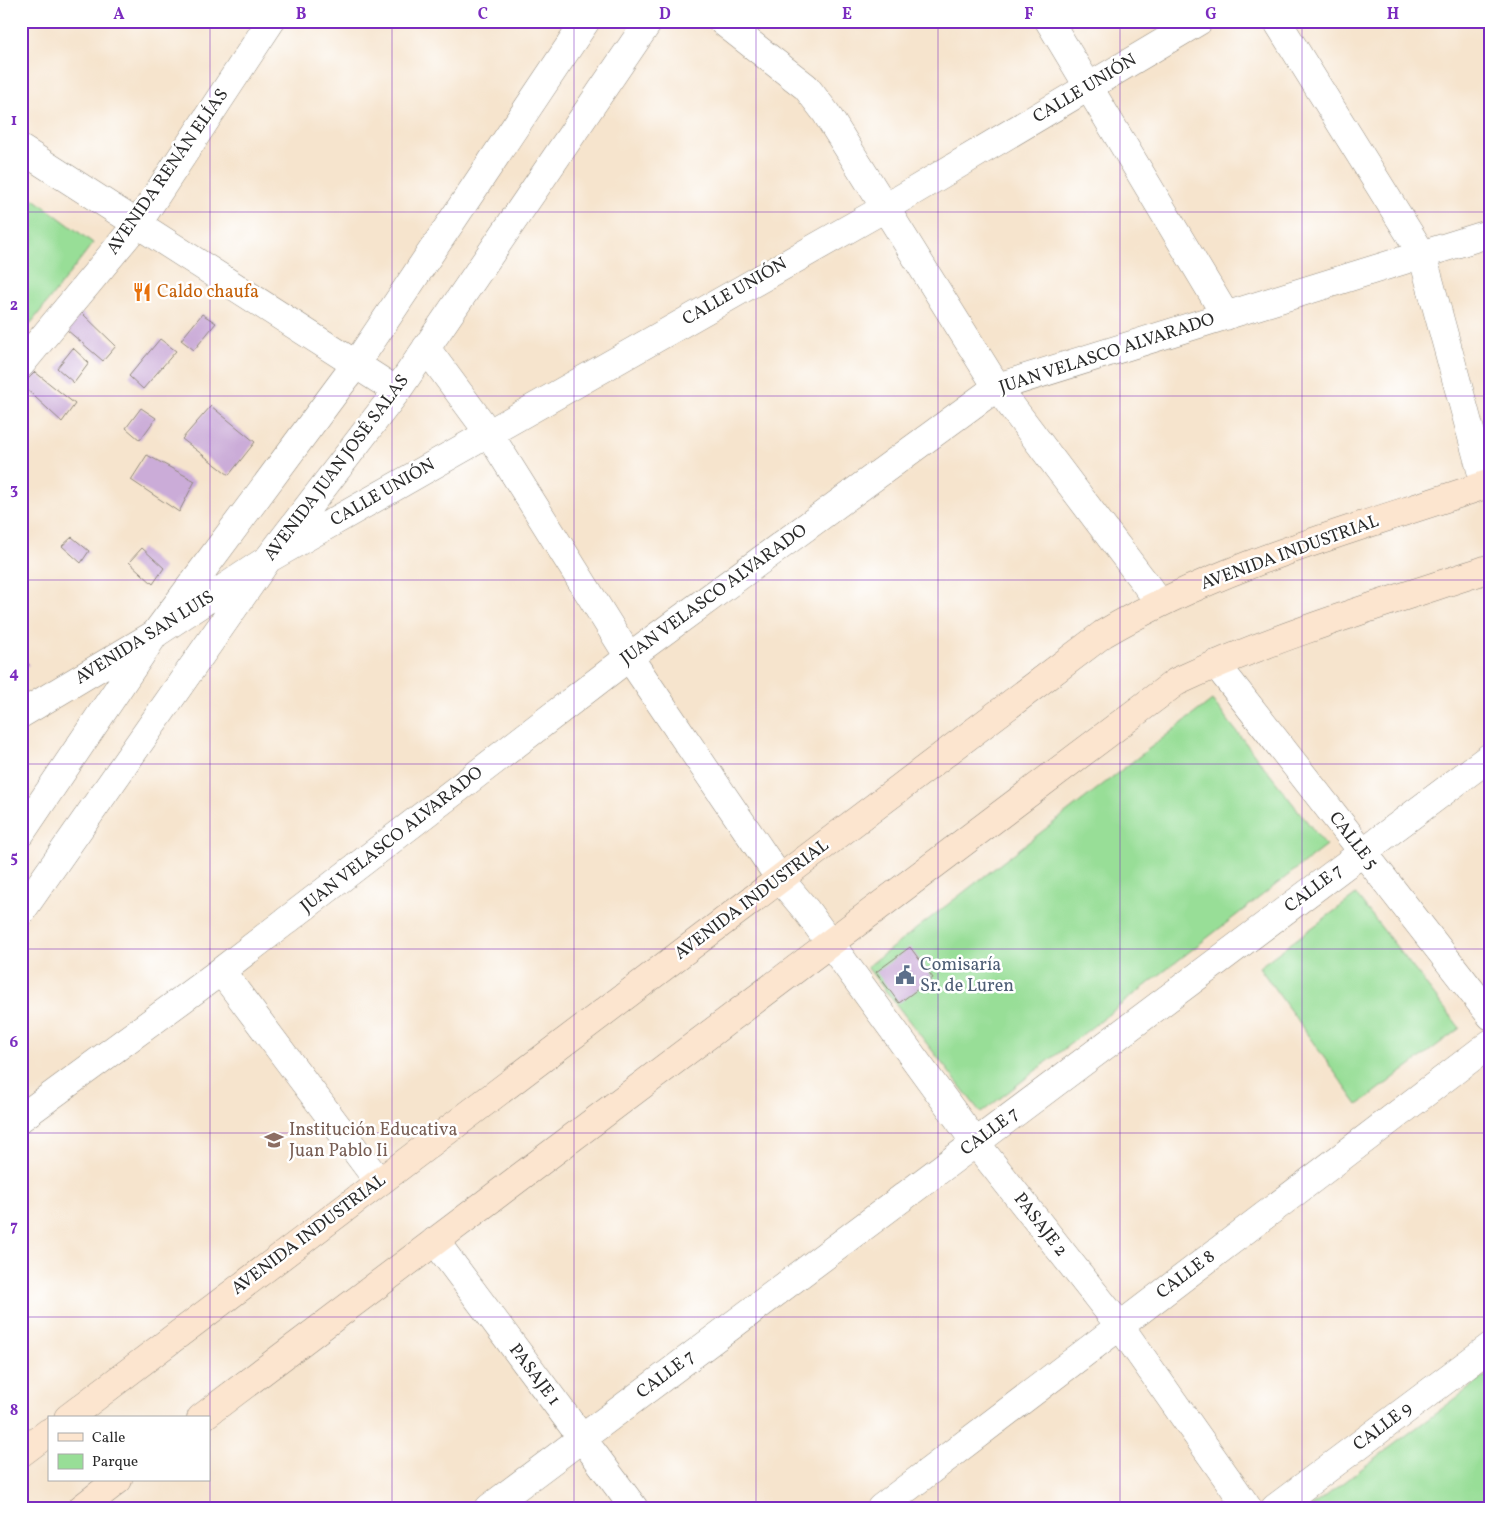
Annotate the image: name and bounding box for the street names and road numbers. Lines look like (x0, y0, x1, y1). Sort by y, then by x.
street label: CALLE UNIÓN (1028, 48, 1142, 130)
street label: AVENIDA RENÁN ELÍAS (101, 84, 235, 260)
street label: CALLE UNIÓN (678, 252, 792, 332)
street label: JUAN VELASCO ALVARADO (996, 307, 1218, 401)
street label: AVENIDA JUAN JOSÉ SALAS (259, 370, 415, 566)
street label: CALLE UNIÓN (326, 453, 440, 533)
street label: AVENIDA INDUSTRIAL (1198, 509, 1382, 597)
street label: JUAN VELASCO ALVARADO (615, 519, 813, 671)
street label: AVENIDA SAN LUIS (71, 585, 219, 691)
street label: JUAN VELASCO ALVARADO (295, 761, 489, 919)
street label: CALLE 5 (1322, 807, 1384, 875)
street label: AVENIDA INDUSTRIAL (670, 834, 834, 966)
street label: CALLE 7 (1280, 859, 1348, 919)
street label: CALLE 7 (956, 1102, 1024, 1162)
street label: AVENIDA INDUSTRIAL (227, 1169, 391, 1301)
street label: PASAJE 2 (1007, 1188, 1073, 1262)
street label: CALLE 8 (1151, 1245, 1221, 1305)
street label: PASAJE 1 (502, 1339, 566, 1411)
street label: CALLE 7 (632, 1345, 700, 1405)
street label: CALLE 9 (1348, 1397, 1418, 1457)

